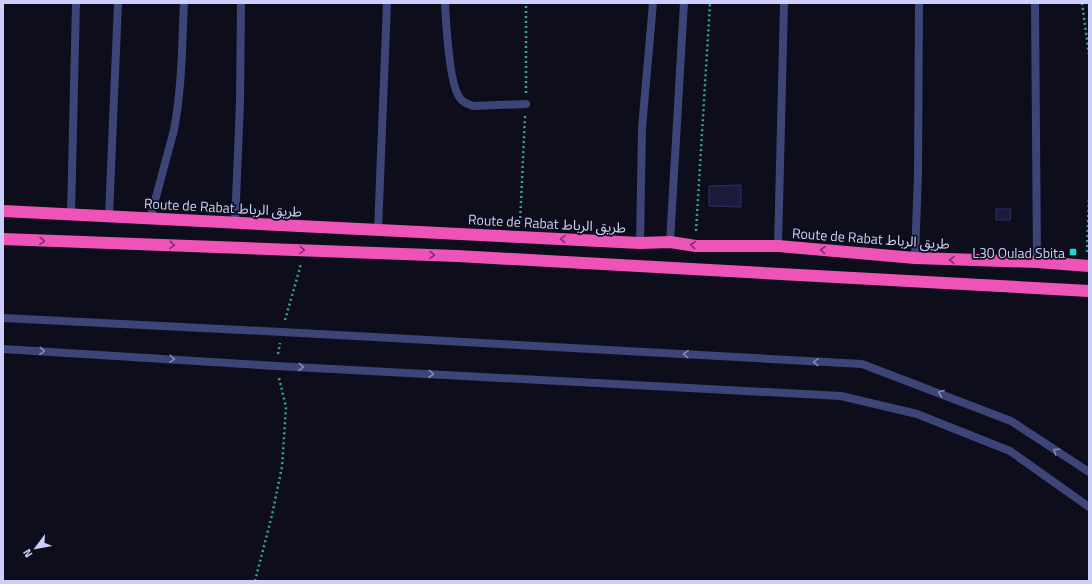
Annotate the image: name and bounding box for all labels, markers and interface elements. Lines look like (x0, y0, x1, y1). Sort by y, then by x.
street label: Route de Rabat طريق الرباط (143, 192, 303, 222)
street label: Route de Rabat طريق الرباط (467, 208, 627, 238)
street label: Route de Rabat طريق الرباط (791, 222, 951, 254)
one-way arrow (560, 235, 566, 243)
one-way arrow (39, 236, 45, 245)
one-way arrow (169, 241, 175, 249)
one-way arrow (690, 241, 696, 250)
place label: L30 Oulad Sbita (972, 242, 1065, 263)
one-way arrow (299, 245, 305, 254)
one-way arrow (820, 246, 826, 255)
marker: L30 Oulad Sbita (1068, 247, 1078, 257)
one-way arrow (429, 251, 435, 259)
one-way arrow (949, 255, 955, 264)
one-way arrow (39, 347, 45, 355)
one-way arrow (683, 350, 689, 359)
one-way arrow (169, 355, 175, 363)
one-way arrow (813, 357, 819, 366)
one-way arrow (298, 363, 304, 371)
one-way arrow (428, 370, 434, 378)
one-way arrow (937, 390, 944, 398)
one-way arrow (1054, 448, 1061, 455)
north arrow (16, 528, 56, 568)
text: N (19, 546, 36, 561)

